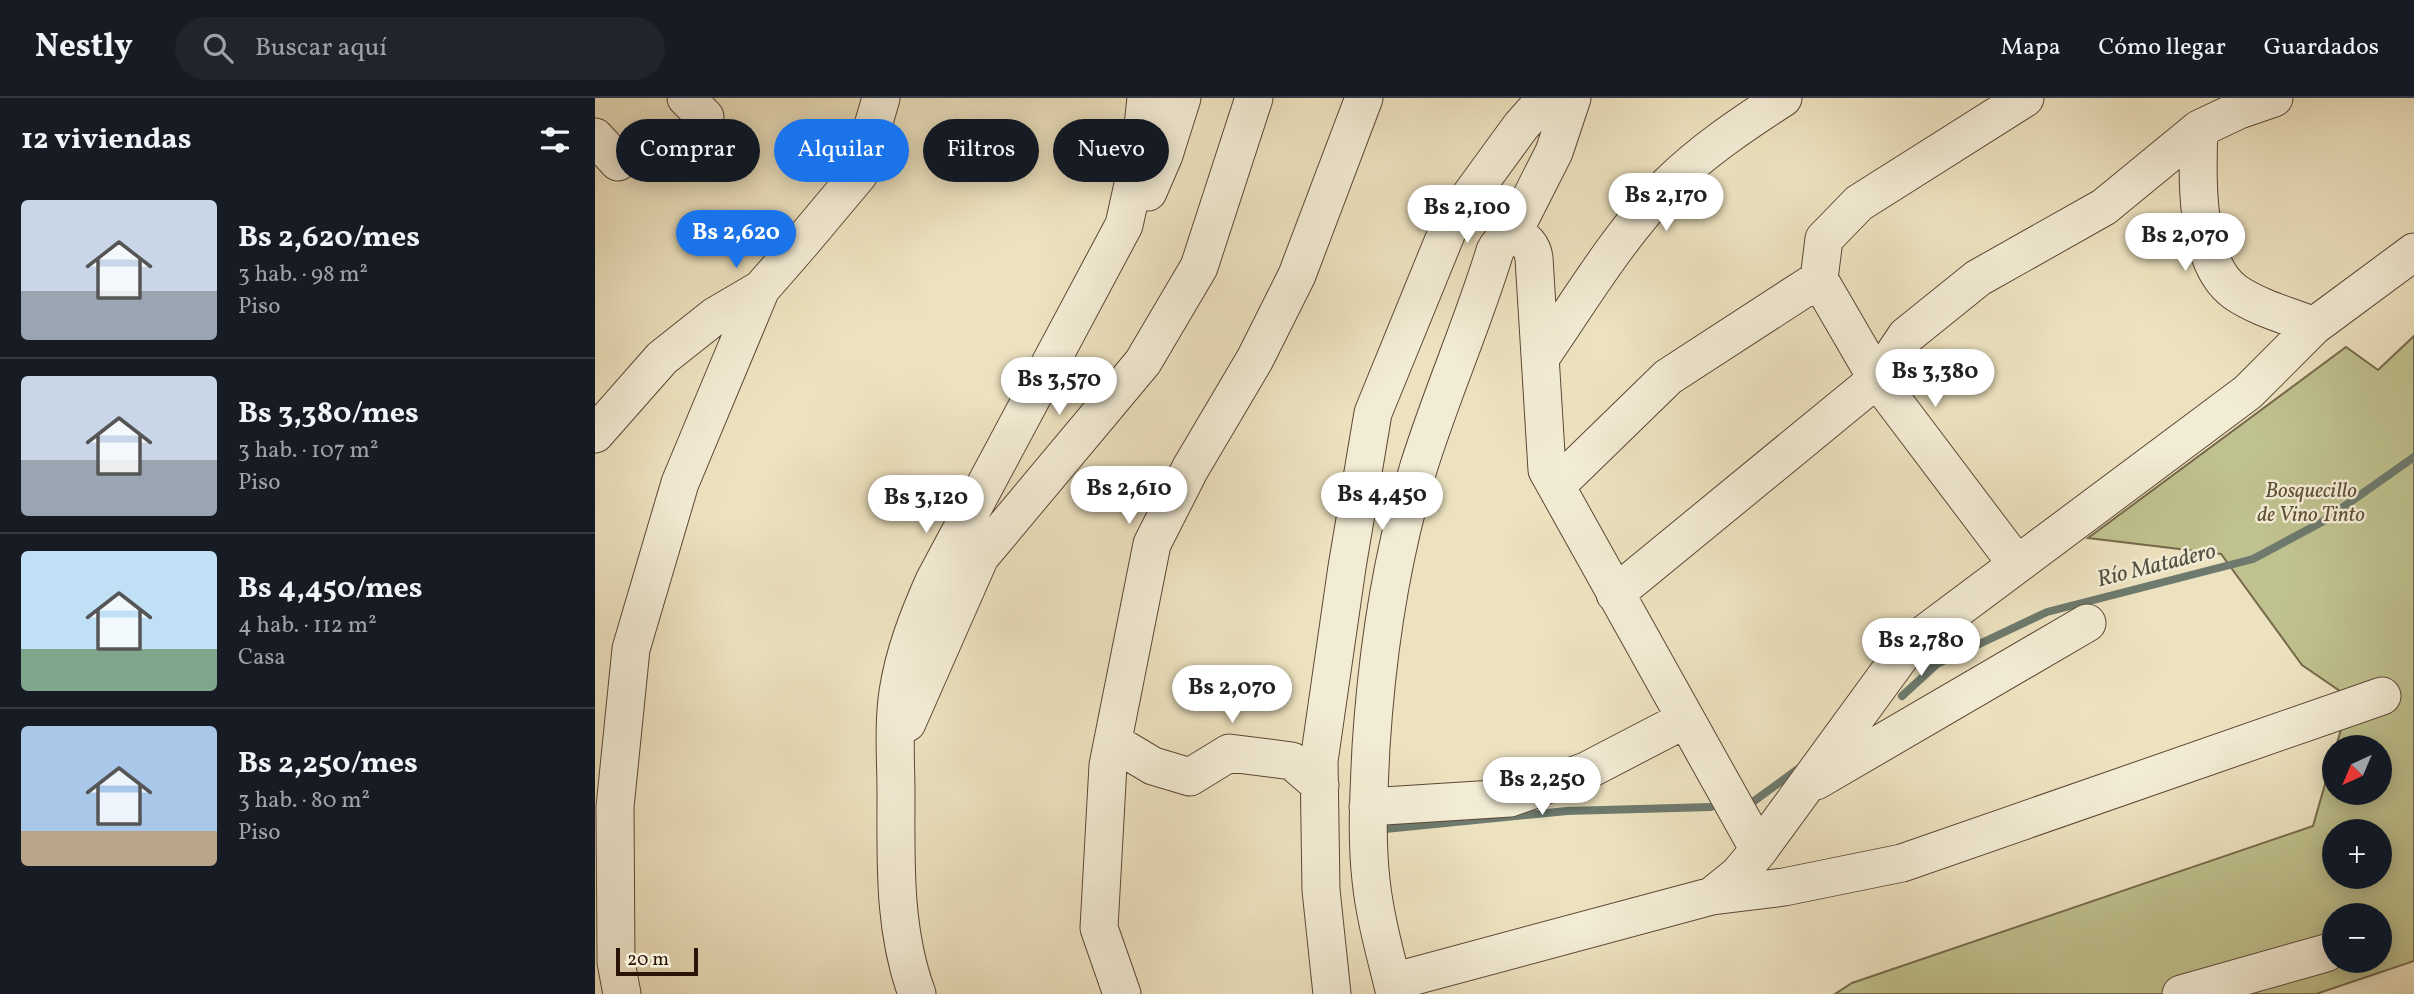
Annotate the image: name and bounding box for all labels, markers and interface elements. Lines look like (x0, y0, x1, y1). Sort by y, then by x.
search box (175, 17, 665, 80)
text: Nestly (35, 25, 133, 71)
icon: search (199, 29, 237, 67)
text: Buscar aquí (255, 30, 387, 66)
text: Mapa (2001, 31, 2061, 65)
text: Cómo llegar (2099, 31, 2226, 65)
text: Guardados (2264, 31, 2379, 65)
text: 12 viviendas (21, 119, 192, 161)
chip: Comprar (616, 119, 760, 182)
chip: Alquilar (774, 119, 909, 182)
chip: Filtros (923, 119, 1039, 182)
chip: Nuevo (1053, 119, 1169, 182)
icon: filters (536, 121, 574, 159)
pin: Bs 2,170 (1594, 174, 1738, 233)
text: Bs 2,170 (1625, 180, 1707, 212)
pin: Bs 2,100 (1395, 186, 1539, 245)
text: Bs 2,100 (1423, 192, 1511, 224)
pin: Bs 2,620 (664, 211, 808, 270)
pin: Bs 2,070 (2113, 214, 2257, 273)
text: Bs 2,620/mes (238, 217, 420, 259)
text: Bs 2,620 (692, 217, 780, 249)
text: Bs 2,070 (2141, 220, 2229, 252)
icon: home (77, 228, 161, 312)
text: 3 hab. · 98 m² (238, 259, 368, 291)
text: Piso (238, 291, 280, 323)
pin: Bs 3,380 (1863, 350, 2007, 409)
text: Bs 3,380 (1891, 356, 1979, 388)
pin: Bs 3,570 (987, 358, 1131, 417)
text: Bs 3,570 (1017, 364, 1101, 396)
text: Bs 3,380/mes (238, 393, 419, 435)
icon: home (77, 404, 161, 488)
text: 3 hab. · 107 m² (238, 435, 378, 467)
pin: Bs 2,610 (1057, 466, 1201, 526)
text: Piso (238, 467, 280, 499)
pin: Bs 4,450 (1310, 472, 1454, 532)
text: Bs 2,610 (1086, 473, 1172, 505)
pin: Bs 3,120 (854, 476, 998, 535)
park label: Bosquecillo de Vino Tinto (2257, 477, 2365, 530)
text: Bs 4,450 (1337, 479, 1427, 511)
text: Bs 3,120 (884, 482, 968, 514)
water label: Río Matadero (2094, 536, 2220, 596)
text: Bs 4,450/mes (238, 568, 423, 610)
icon: home (77, 579, 161, 663)
text: 4 hab. · 112 m² (238, 610, 377, 642)
pin: Bs 2,780 (1849, 618, 1993, 678)
text: Bs 2,780 (1878, 625, 1964, 657)
text: Casa (238, 642, 286, 674)
pin: Bs 2,070 (1160, 666, 1304, 725)
text: Bs 2,070 (1188, 672, 1276, 704)
north arrow (2322, 735, 2392, 805)
map controls (2322, 735, 2392, 973)
text: Bs 2,250/mes (238, 743, 418, 785)
icon: home (77, 754, 161, 838)
pin: Bs 2,250 (1470, 758, 1614, 817)
text: Bs 2,250 (1499, 764, 1585, 796)
text: 3 hab. · 80 m² (238, 785, 370, 817)
text: Piso (238, 817, 280, 849)
button: + (2322, 819, 2392, 889)
button: − (2322, 903, 2392, 973)
scale bar (616, 945, 698, 977)
text: 20 m (627, 947, 669, 973)

